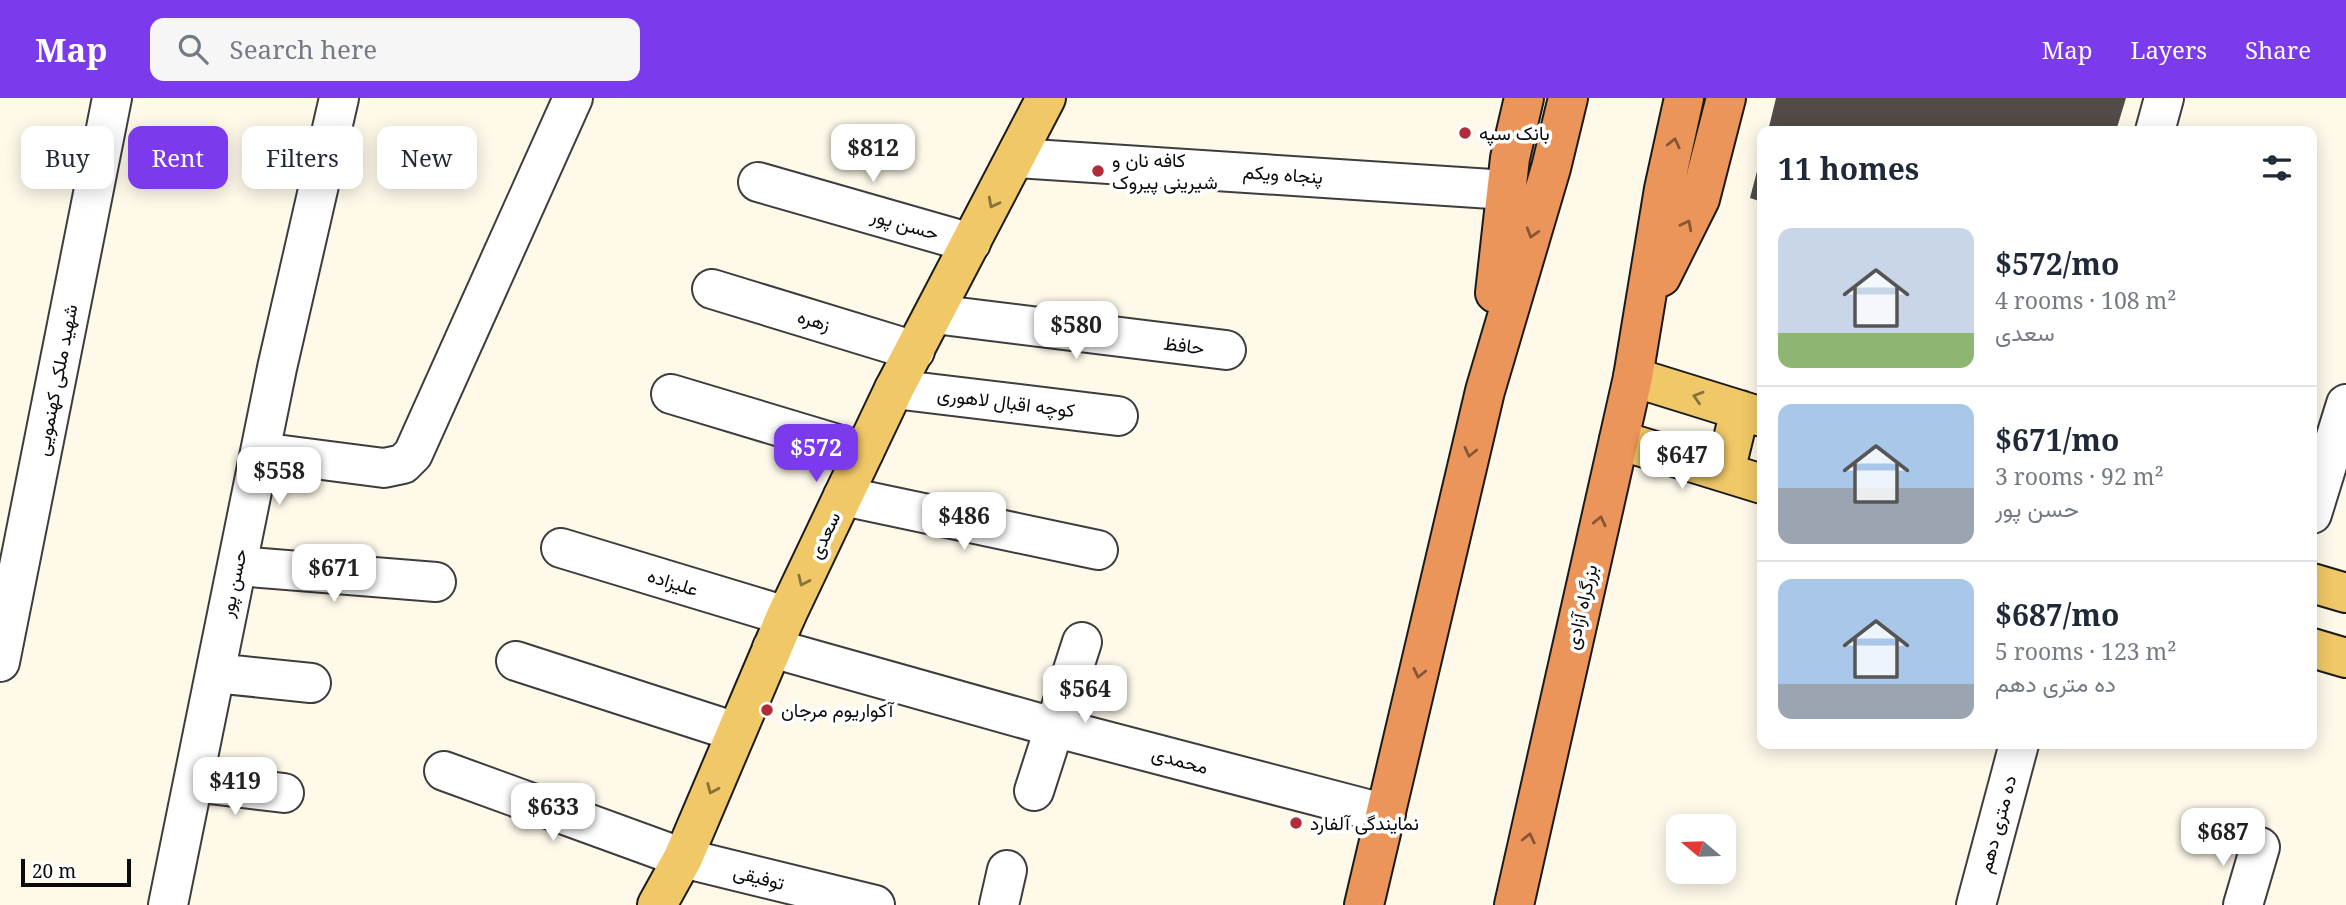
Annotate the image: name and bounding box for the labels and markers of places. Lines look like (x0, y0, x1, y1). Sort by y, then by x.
place label: بانک سپه (1479, 120, 1550, 147)
pin: $812 (832, 125, 914, 184)
marker: بانک سپه (1457, 125, 1473, 141)
place label: کافه نان و شیرینی پیروک (1112, 147, 1218, 196)
marker: کافه نان و شیرینی پیروک (1090, 163, 1106, 179)
pin: $580 (1035, 302, 1117, 361)
pin: $572 (775, 424, 857, 484)
pin: $647 (1641, 432, 1723, 491)
pin: $558 (238, 448, 320, 507)
pin: $486 (923, 492, 1005, 552)
pin: $671 (293, 545, 375, 604)
pin: $564 (1044, 666, 1126, 725)
place label: آکواریوم مرجان (781, 697, 895, 723)
marker: آکواریوم مرجان (759, 702, 775, 718)
pin: $419 (194, 758, 276, 817)
pin: $633 (512, 784, 594, 843)
pin: $687 (2182, 808, 2264, 868)
place label: نمایندگی آلفارد (1310, 810, 1419, 836)
marker: نمایندگی آلفارد (1288, 815, 1304, 831)

